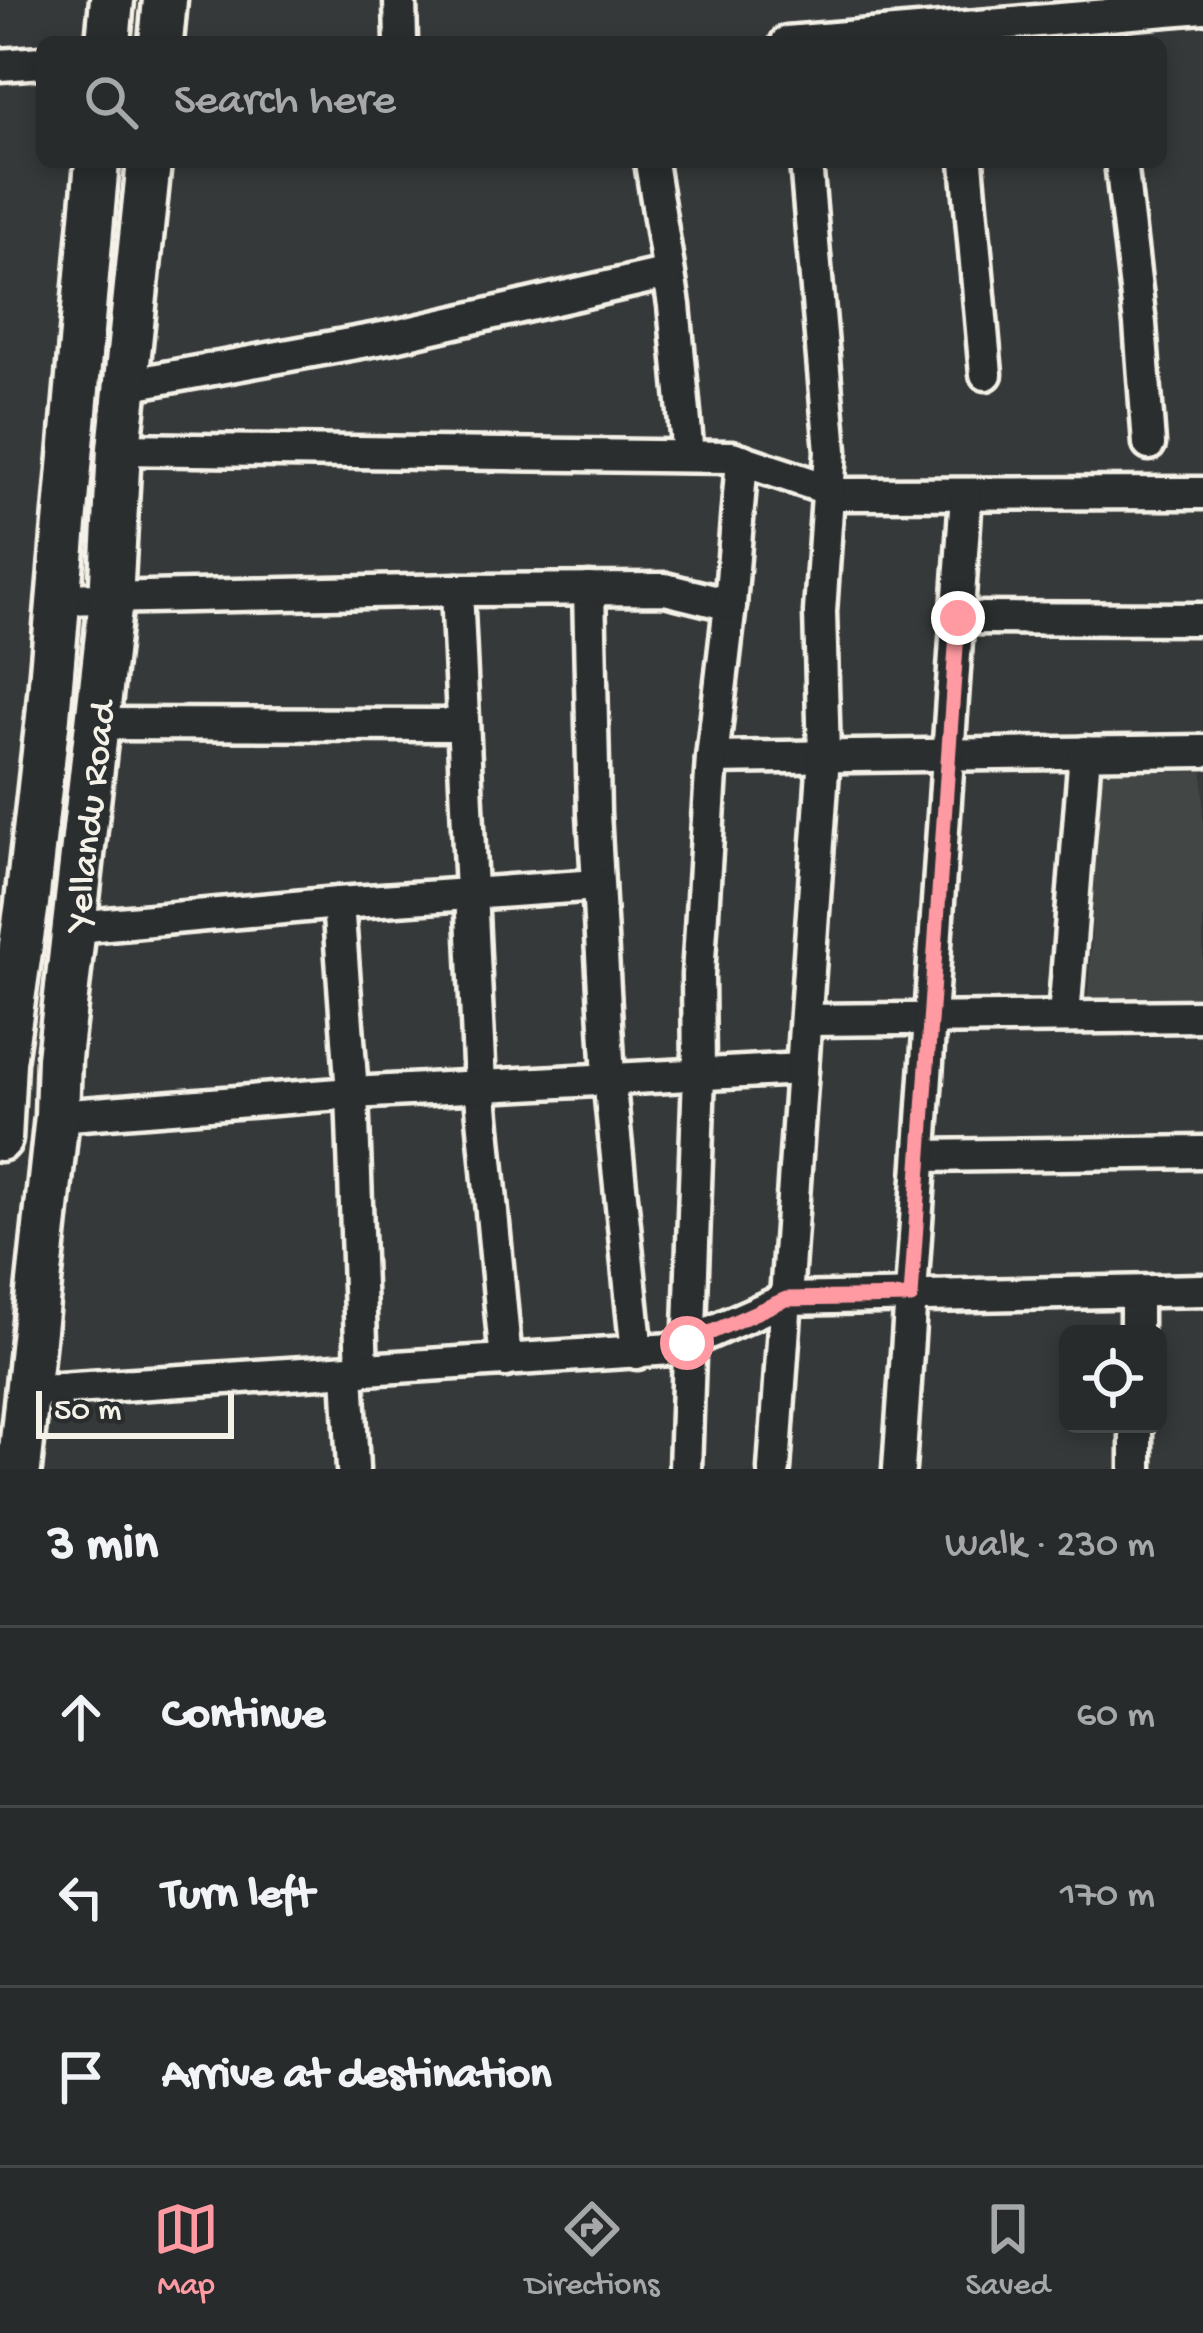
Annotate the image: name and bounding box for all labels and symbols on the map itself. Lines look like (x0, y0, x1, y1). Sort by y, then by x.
route end (931, 591, 985, 645)
street label: Yellandu Road (57, 696, 130, 938)
route start (660, 1316, 714, 1370)
scale bar (36, 1385, 234, 1438)

